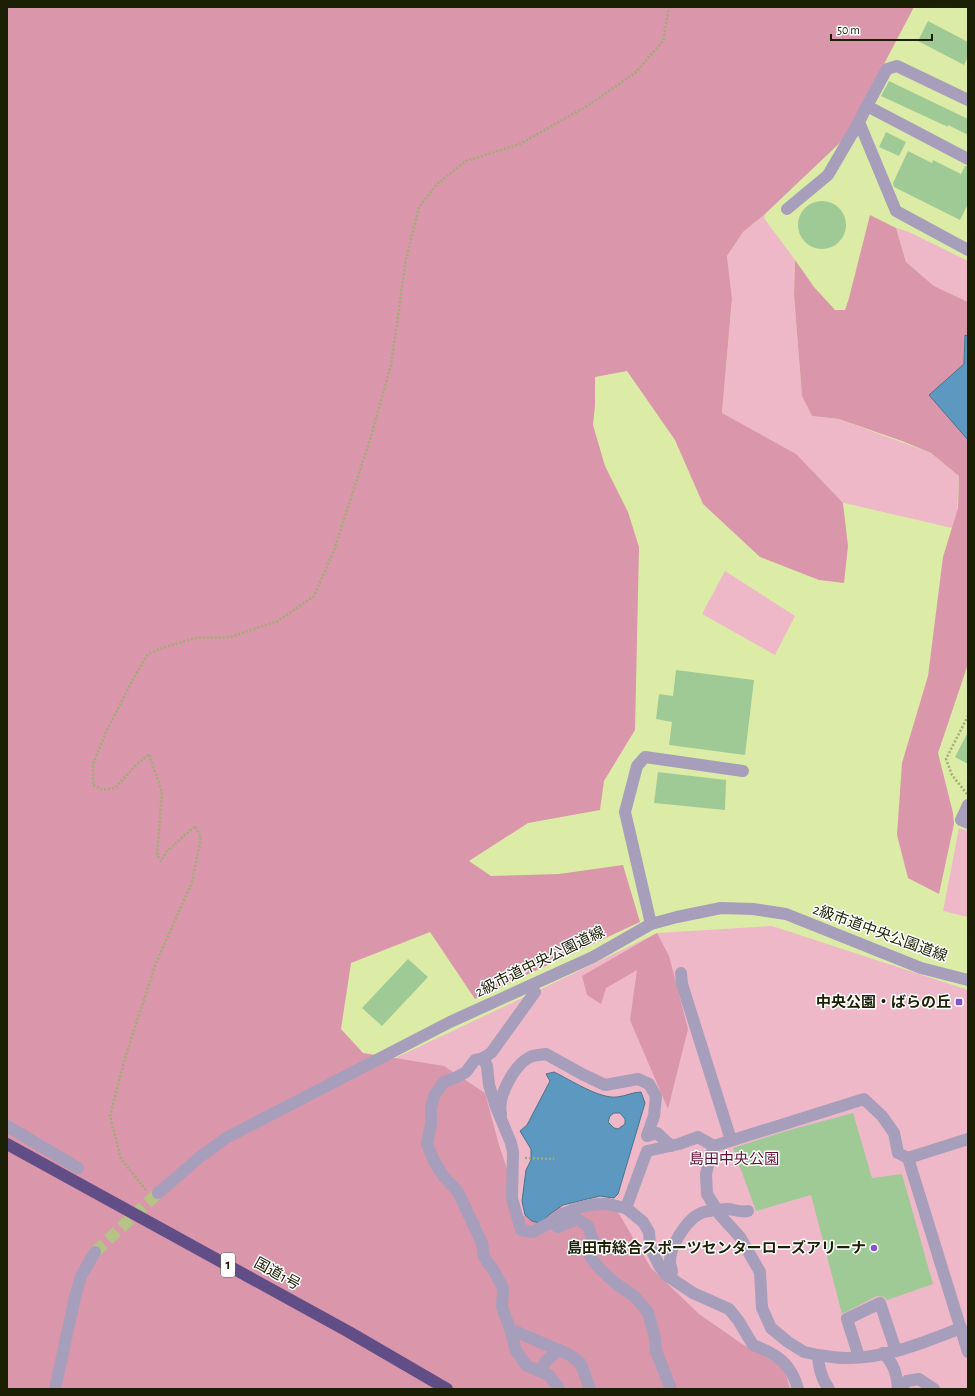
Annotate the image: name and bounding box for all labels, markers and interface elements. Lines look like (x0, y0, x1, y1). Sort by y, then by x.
scale bar (831, 16, 932, 42)
text: 50 m (837, 24, 860, 36)
street label: 2級市道中央公園道線 (811, 901, 950, 964)
street label: 2級市道中央公園道線 (473, 923, 607, 1000)
place label: 中央公園・ばらの丘 (816, 994, 951, 1010)
marker: 中央公園・ばらの丘 (954, 997, 964, 1007)
park label: 島田中央公園 (689, 1151, 779, 1167)
place label: 島田市総合スポーツセンターローズアリーナ (567, 1239, 866, 1256)
marker: 島田市総合スポーツセンターローズアリーナ (869, 1243, 879, 1253)
road number: 1 (221, 1253, 235, 1277)
street label: 国道1号 (251, 1254, 303, 1293)

